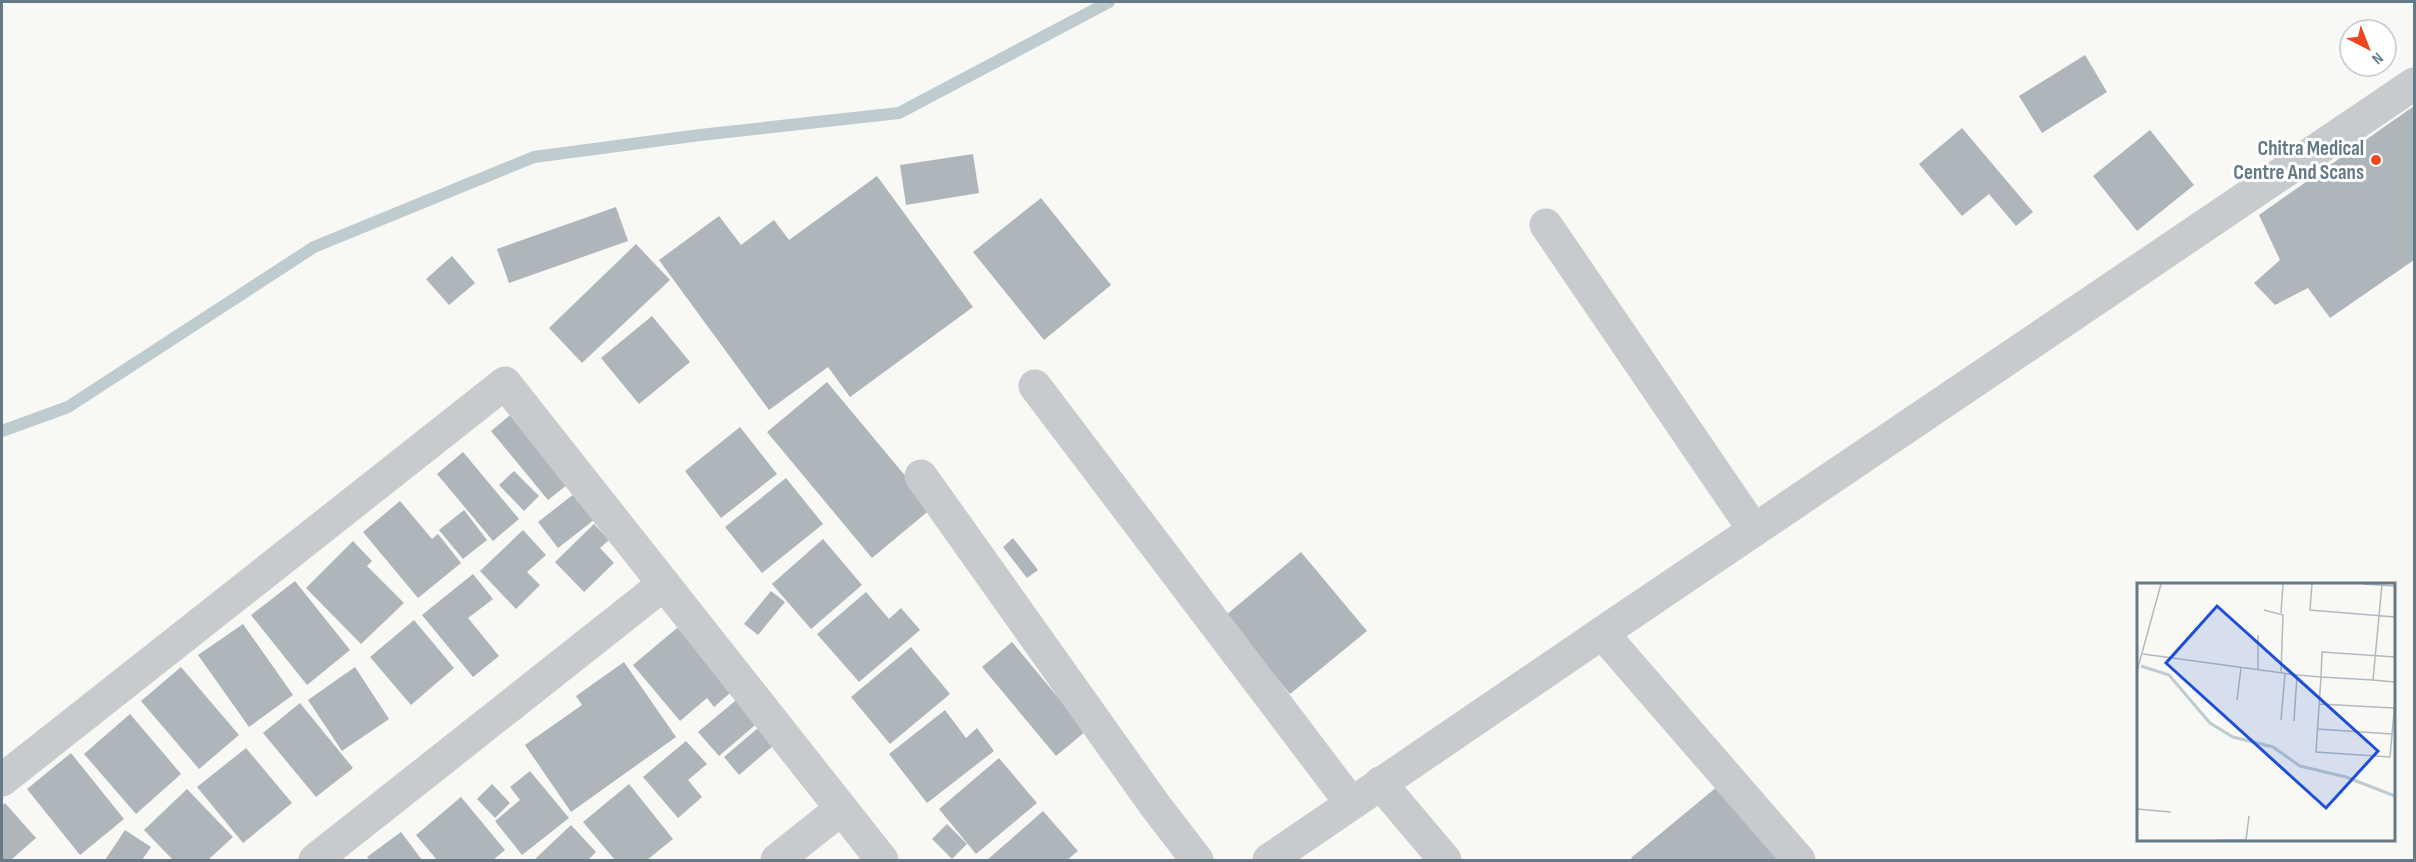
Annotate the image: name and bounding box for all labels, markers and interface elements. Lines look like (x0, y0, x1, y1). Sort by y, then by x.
north arrow (2338, 18, 2398, 78)
text: N (2368, 48, 2387, 68)
place label: Chitra Medical Centre And Scans (2233, 136, 2364, 185)
marker: Chitra Medical Centre And Scans (2369, 153, 2383, 167)
inset map (2137, 583, 2395, 841)

